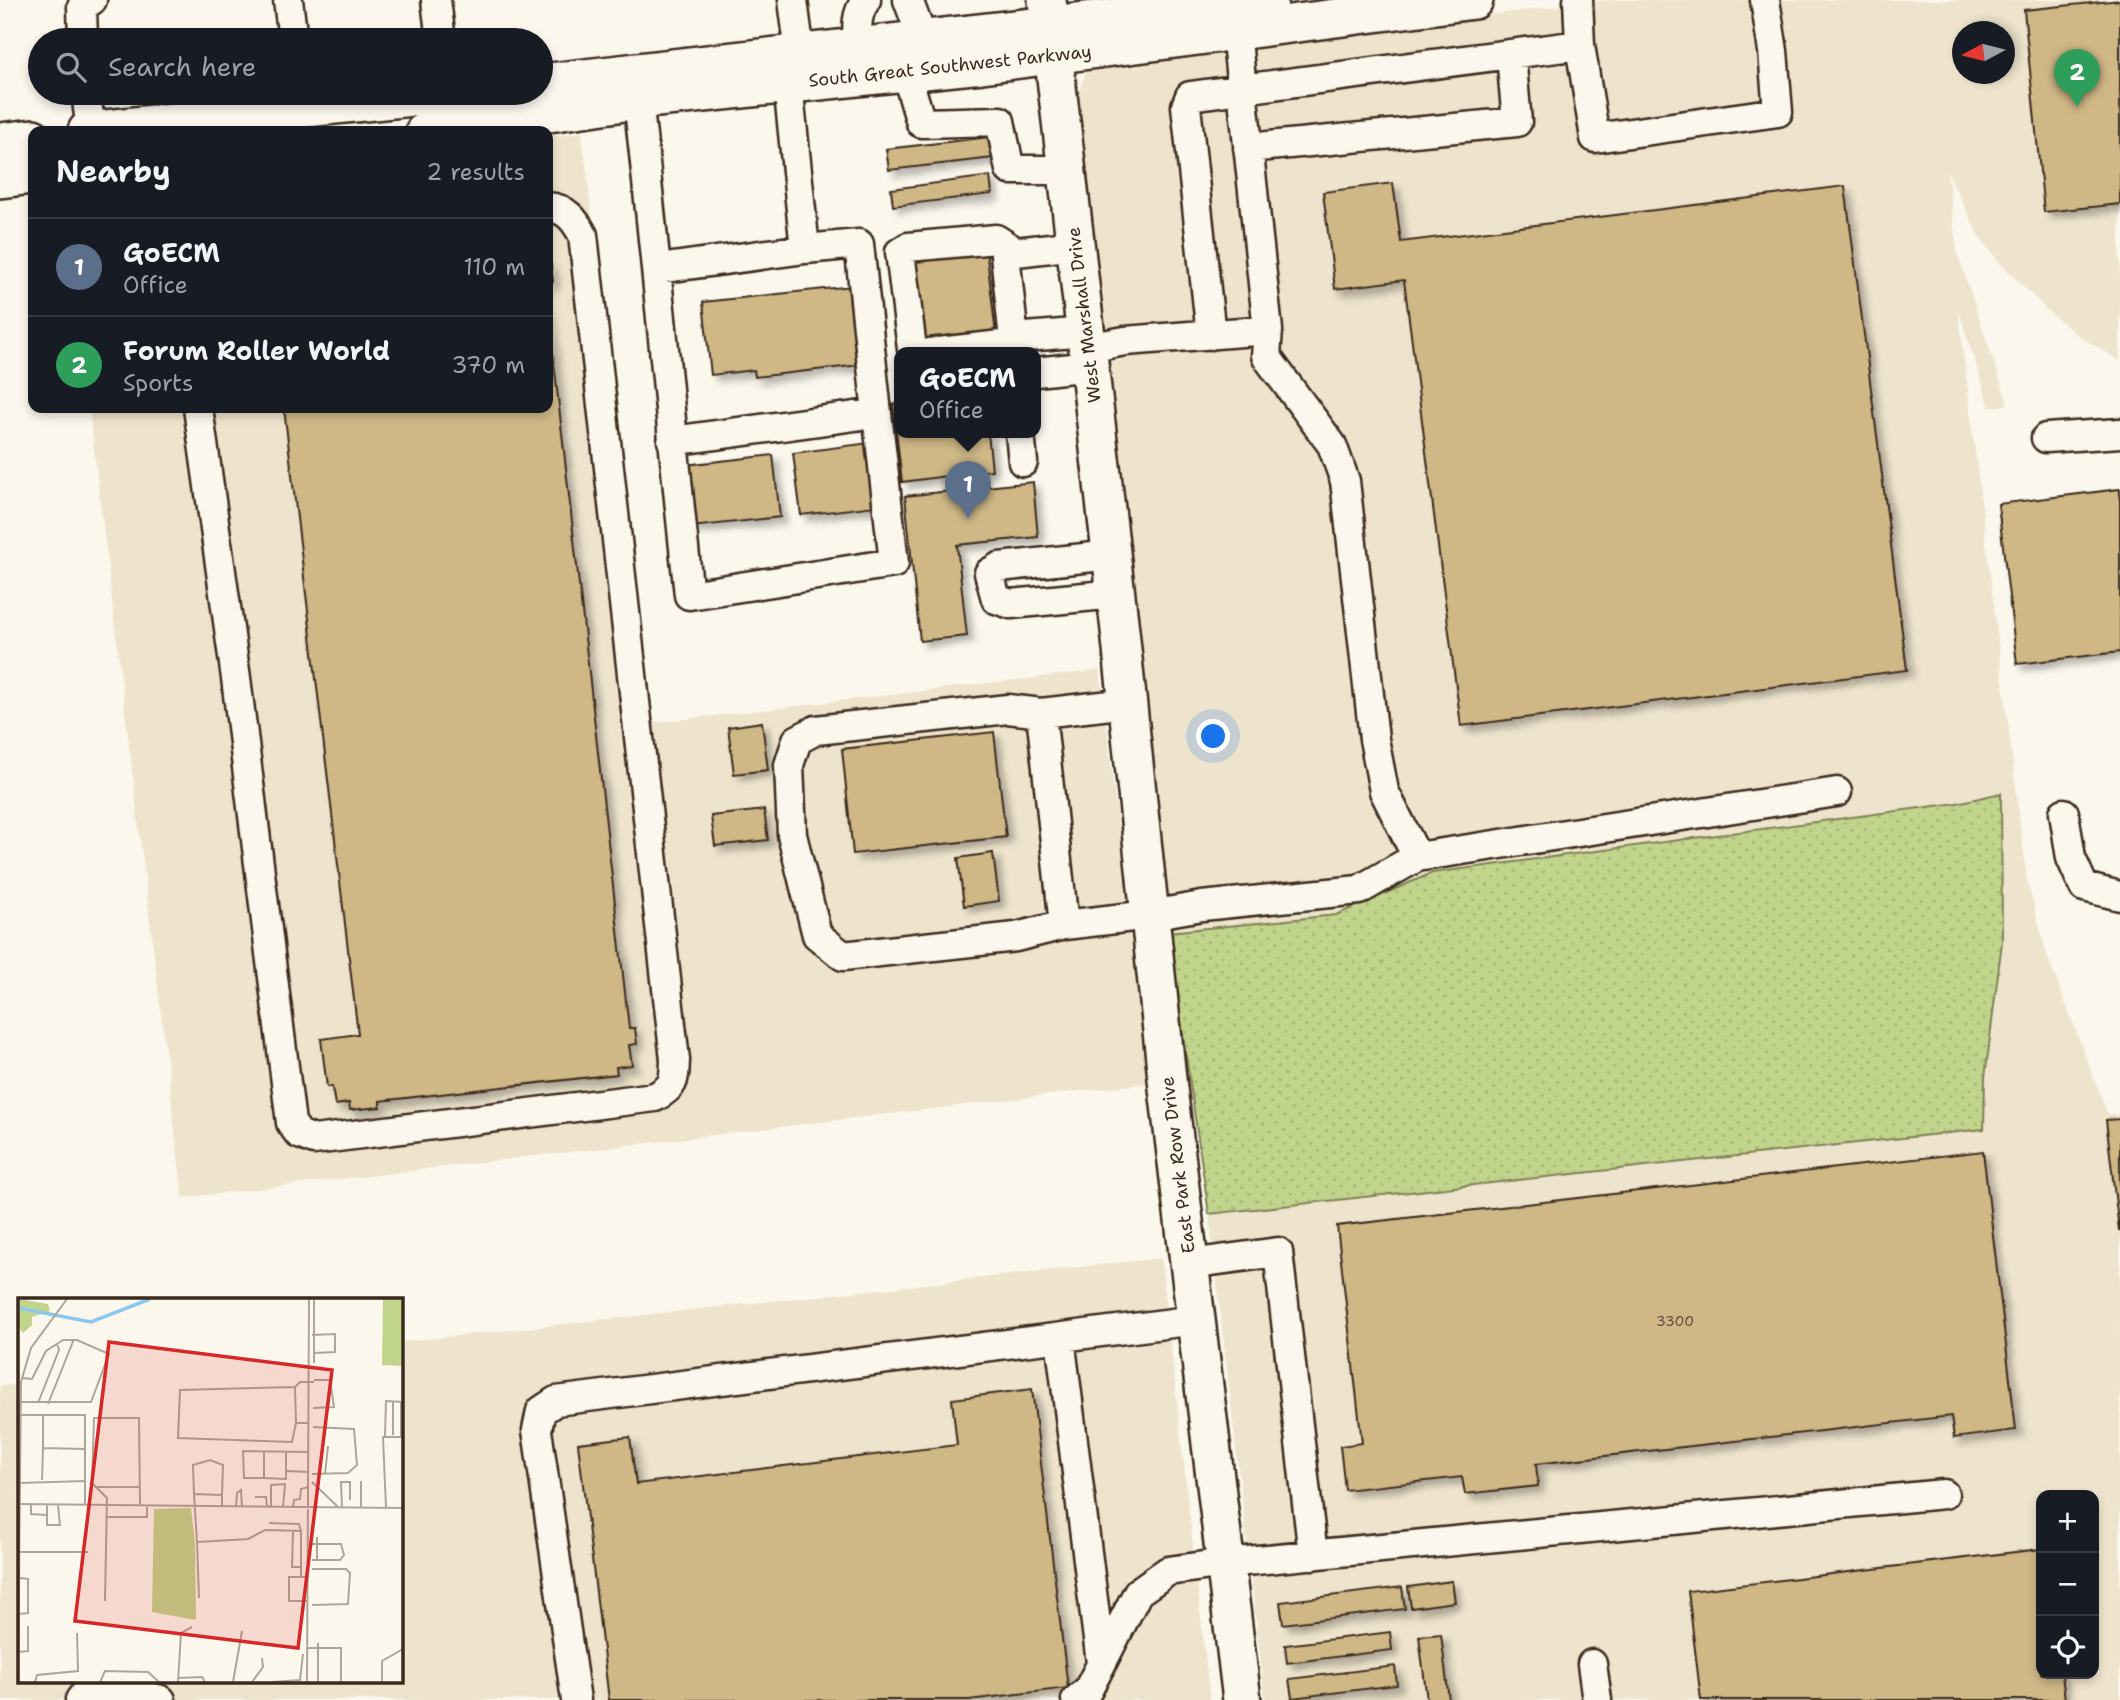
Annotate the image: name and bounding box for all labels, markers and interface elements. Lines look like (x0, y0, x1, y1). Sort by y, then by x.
north arrow (1952, 21, 2015, 84)
search box (28, 28, 553, 105)
street label: South Great Southwest Parkway (807, 39, 1093, 93)
icon: search (52, 48, 90, 86)
text: Search here (108, 49, 257, 84)
pin: 2 (2054, 49, 2100, 107)
text: Nearby (56, 151, 171, 192)
text: 2 results (426, 157, 525, 187)
street label: West Marshall Drive (1061, 226, 1107, 404)
text: GoECM (123, 235, 220, 270)
text: 1 (74, 252, 84, 282)
text: 110 m (463, 252, 525, 282)
text: Office (123, 270, 188, 300)
text: Forum Roller World (123, 333, 390, 368)
popup (894, 347, 1041, 438)
text: 2 (71, 350, 87, 380)
text: 370 m (452, 350, 525, 380)
text: GoECM (919, 360, 1016, 395)
text: Sports (123, 368, 194, 398)
text: Office (919, 395, 984, 425)
pin: 1 (945, 461, 991, 519)
your location (1196, 719, 1230, 753)
street label: East Park Row Drive (1155, 1075, 1201, 1255)
inset map (18, 1298, 402, 1682)
house number: 3300 (1656, 1312, 1694, 1330)
map controls (2036, 1490, 2099, 1679)
button: + (2036, 1490, 2099, 1553)
button: − (2036, 1553, 2099, 1616)
button: locate (2036, 1616, 2099, 1679)

